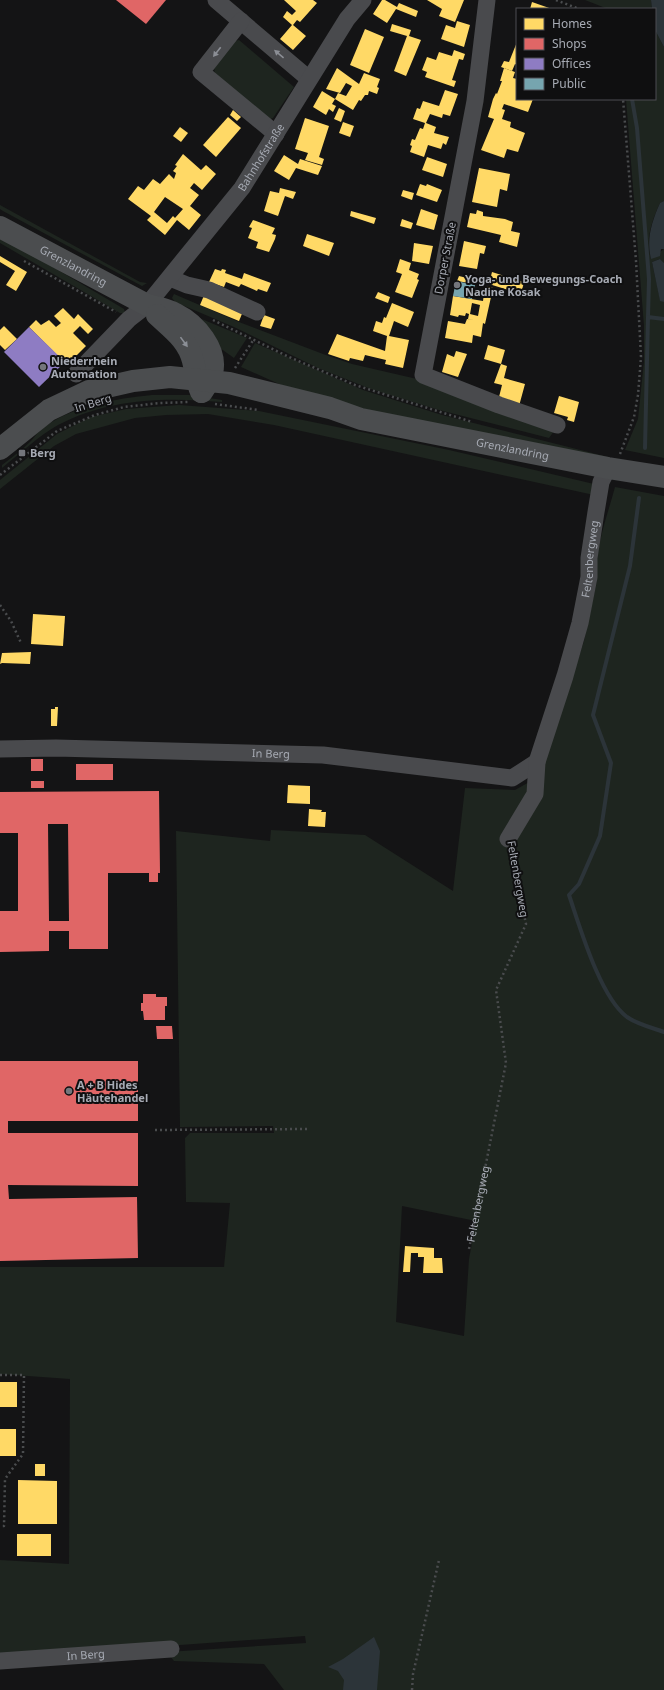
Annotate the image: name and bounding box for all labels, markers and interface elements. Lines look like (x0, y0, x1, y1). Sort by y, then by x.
legend (516, 8, 656, 100)
text: Homes (552, 15, 592, 32)
text: Shops (552, 35, 587, 52)
one-way arrow (212, 47, 221, 58)
one-way arrow (274, 50, 284, 59)
text: Offices (552, 55, 591, 72)
text: Public (552, 75, 586, 92)
street label: Bahnhofstraße (234, 120, 287, 194)
street label: Dorper Straße (430, 221, 459, 295)
street label: Grenzlandring (37, 241, 110, 289)
place label: Yoga- und Bewegungs-Coach Nadine Kosak (465, 271, 623, 299)
marker: Yoga- und Bewegungs-Coach Nadine Kosak (452, 280, 462, 290)
one-way arrow (180, 337, 188, 347)
place label: Niederrhein Automation (51, 353, 117, 381)
marker: Niederrhein Automation (38, 362, 48, 372)
street label: In Berg (73, 390, 113, 415)
street label: Grenzlandring (475, 434, 550, 463)
place label: Berg (30, 445, 56, 460)
marker: Berg (17, 448, 27, 458)
street label: Feltenbergweg (577, 519, 602, 599)
street label: In Berg (252, 745, 290, 761)
street label: Feltenbergweg (504, 839, 533, 918)
place label: A + B Hides Häutehandel (77, 1077, 148, 1105)
marker: A + B Hides Häutehandel (64, 1086, 74, 1096)
street label: Feltenbergweg (463, 1164, 492, 1243)
street label: In Berg (66, 1646, 105, 1663)

